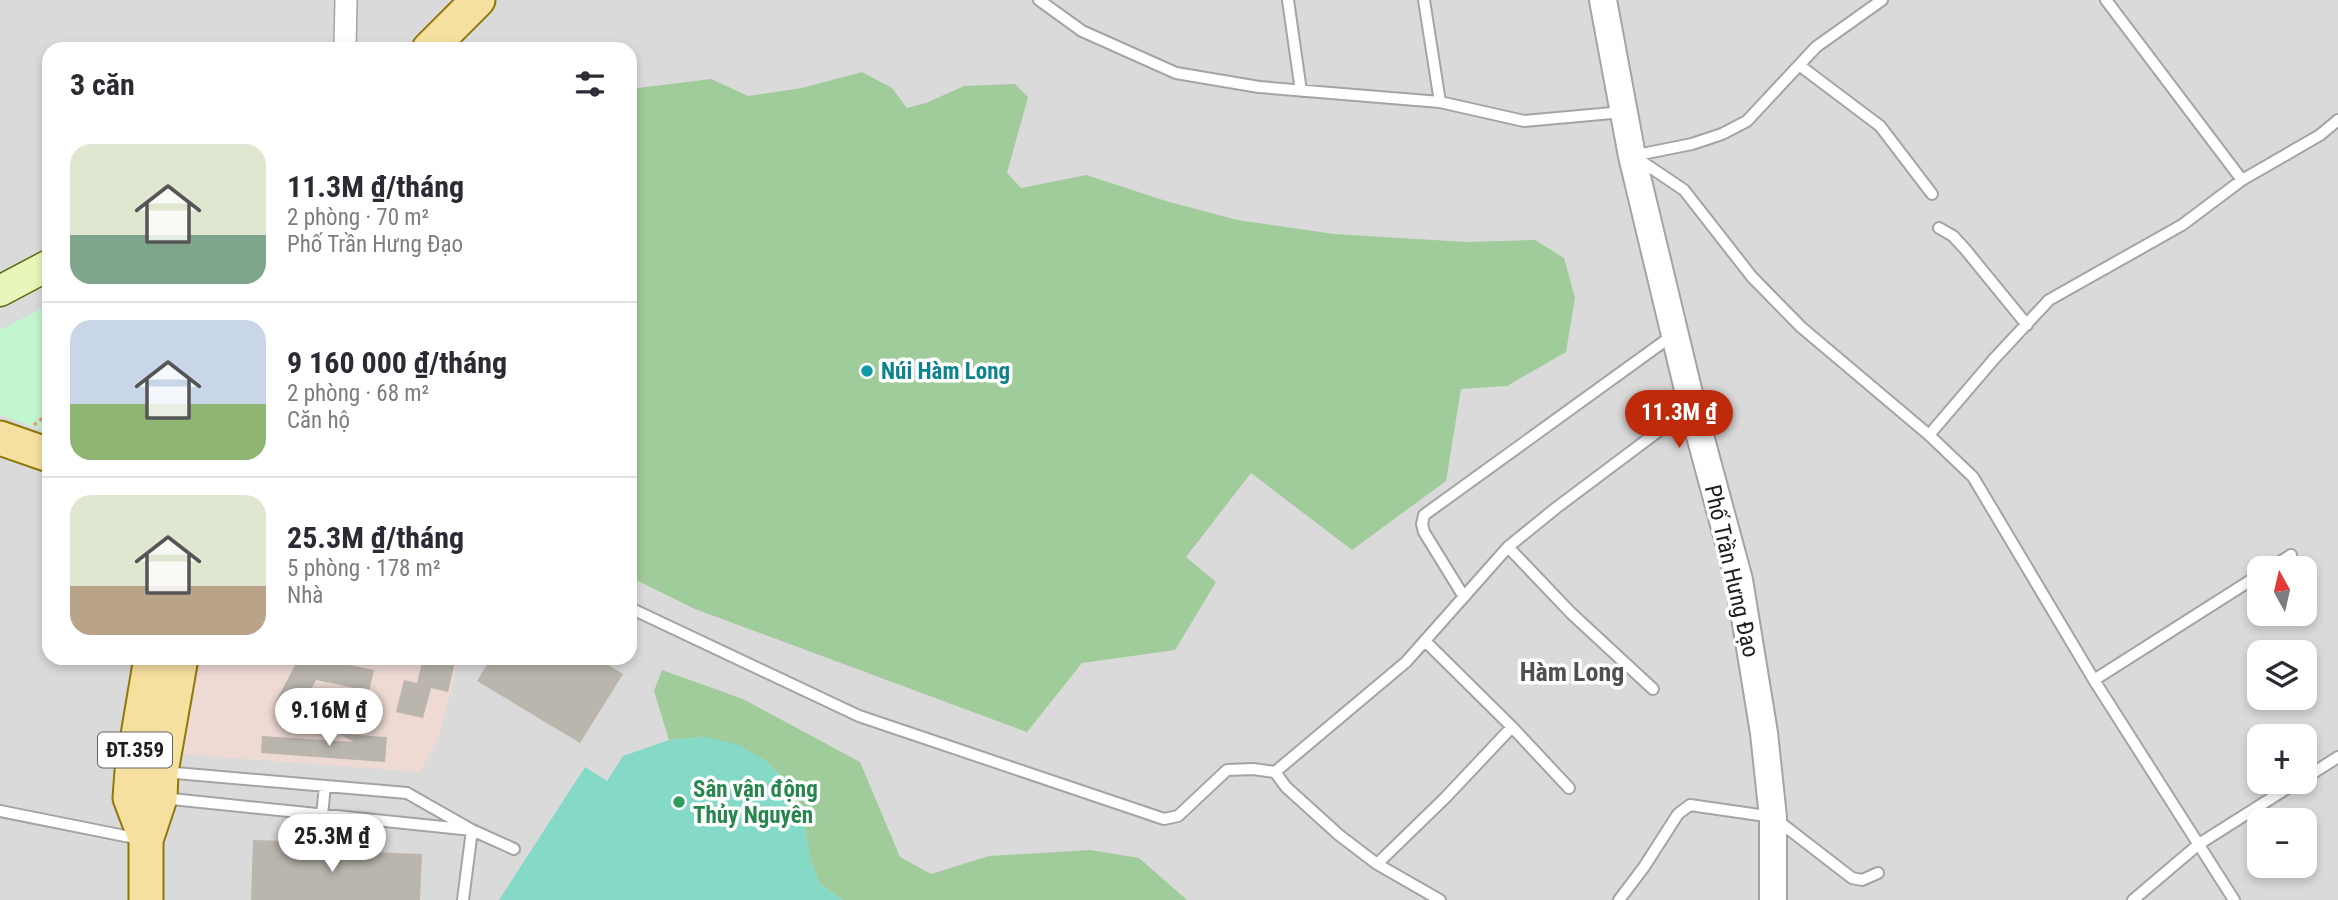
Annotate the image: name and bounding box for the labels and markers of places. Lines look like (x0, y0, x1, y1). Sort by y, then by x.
place label: Núi Hàm Long (881, 358, 1010, 385)
marker: Núi Hàm Long (859, 363, 875, 379)
pin: 11.3M ₫ (1614, 391, 1744, 450)
pin: 9.16M ₫ (264, 688, 394, 748)
place label: Sân vận động Thủy Nguyên (693, 776, 818, 829)
marker: Sân vận động Thủy Nguyên (671, 794, 687, 810)
pin: 25.3M ₫ (267, 814, 397, 874)

